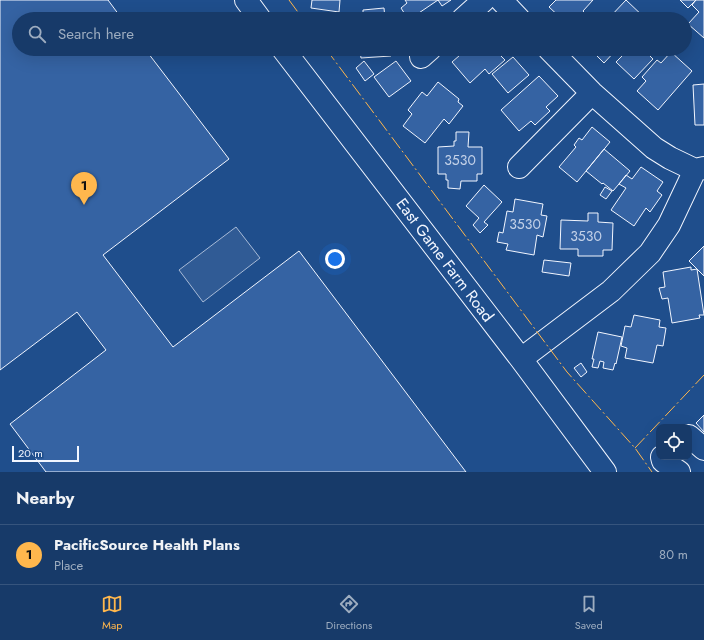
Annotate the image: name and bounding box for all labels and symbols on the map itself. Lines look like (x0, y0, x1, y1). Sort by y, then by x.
house number: 3530 (444, 150, 476, 170)
pin: 1 (71, 172, 97, 205)
street label: East Game Farm Road (391, 193, 499, 327)
house number: 3530 (509, 214, 541, 234)
house number: 3530 (570, 226, 602, 246)
your location (325, 249, 345, 269)
scale bar (12, 444, 79, 463)

